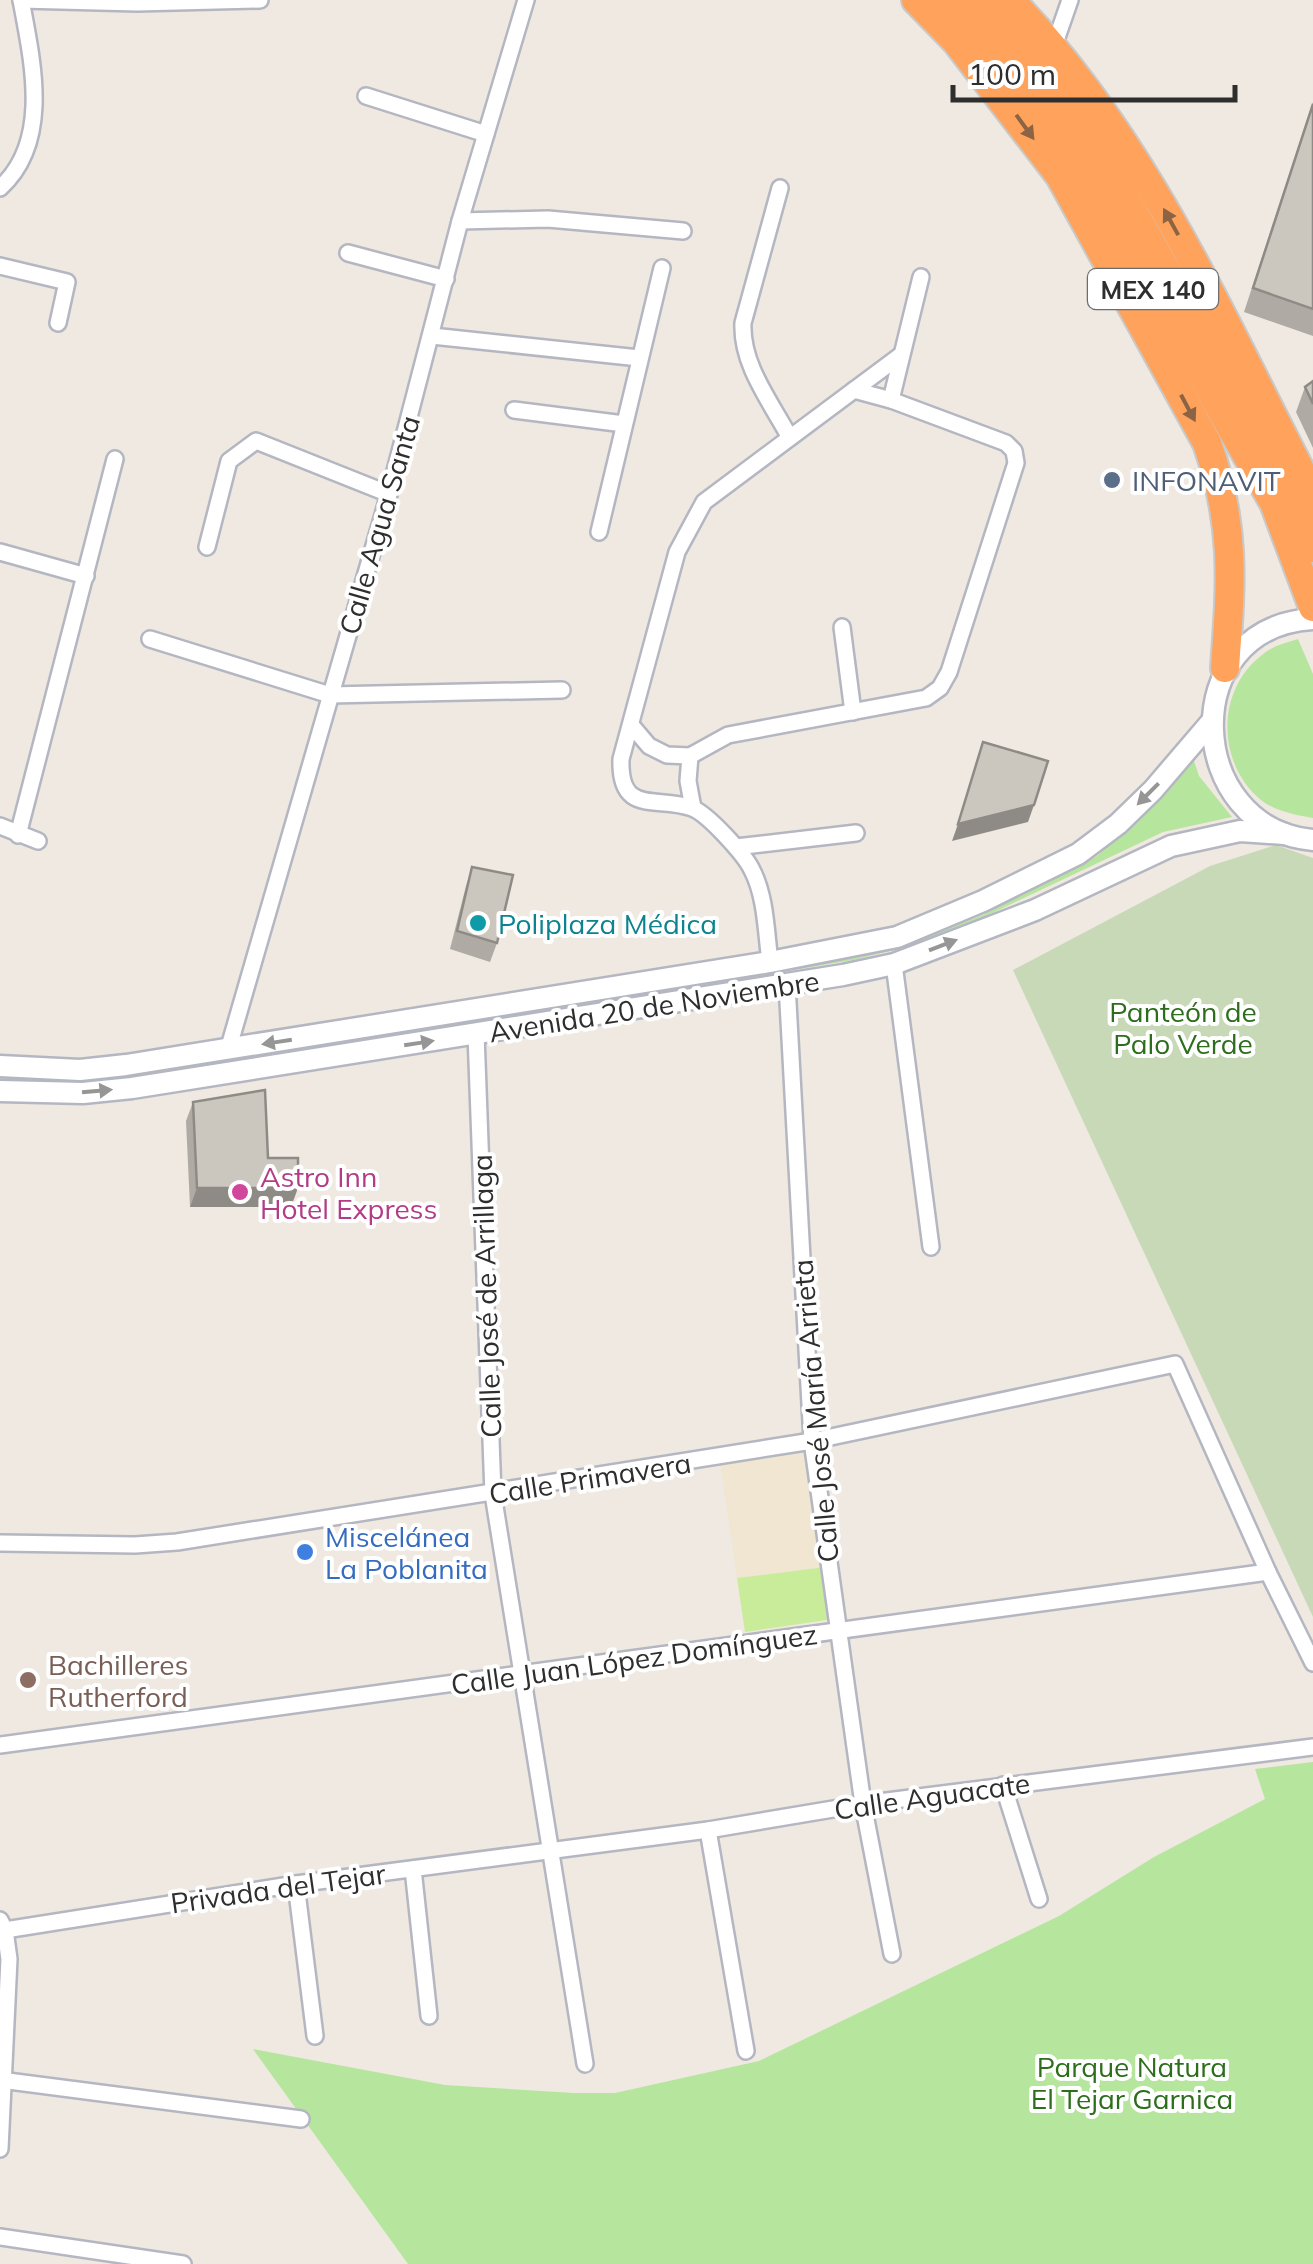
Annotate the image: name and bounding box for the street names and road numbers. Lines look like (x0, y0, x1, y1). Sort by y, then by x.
road number: MEX 140 (1088, 269, 1218, 309)
street label: Calle Agua Santa (331, 411, 427, 639)
street label: Avenida 20 de Noviembre (486, 963, 822, 1049)
street label: Calle José de Arrillaga (464, 1154, 508, 1438)
street label: Calle José María Arrieta (784, 1258, 846, 1564)
street label: Calle Primavera (486, 1445, 694, 1511)
street label: Calle Juan López Domínguez (449, 1616, 819, 1702)
street label: Calle Aguacate (832, 1765, 1032, 1827)
street label: Privada del Tejar (168, 1855, 389, 1920)

